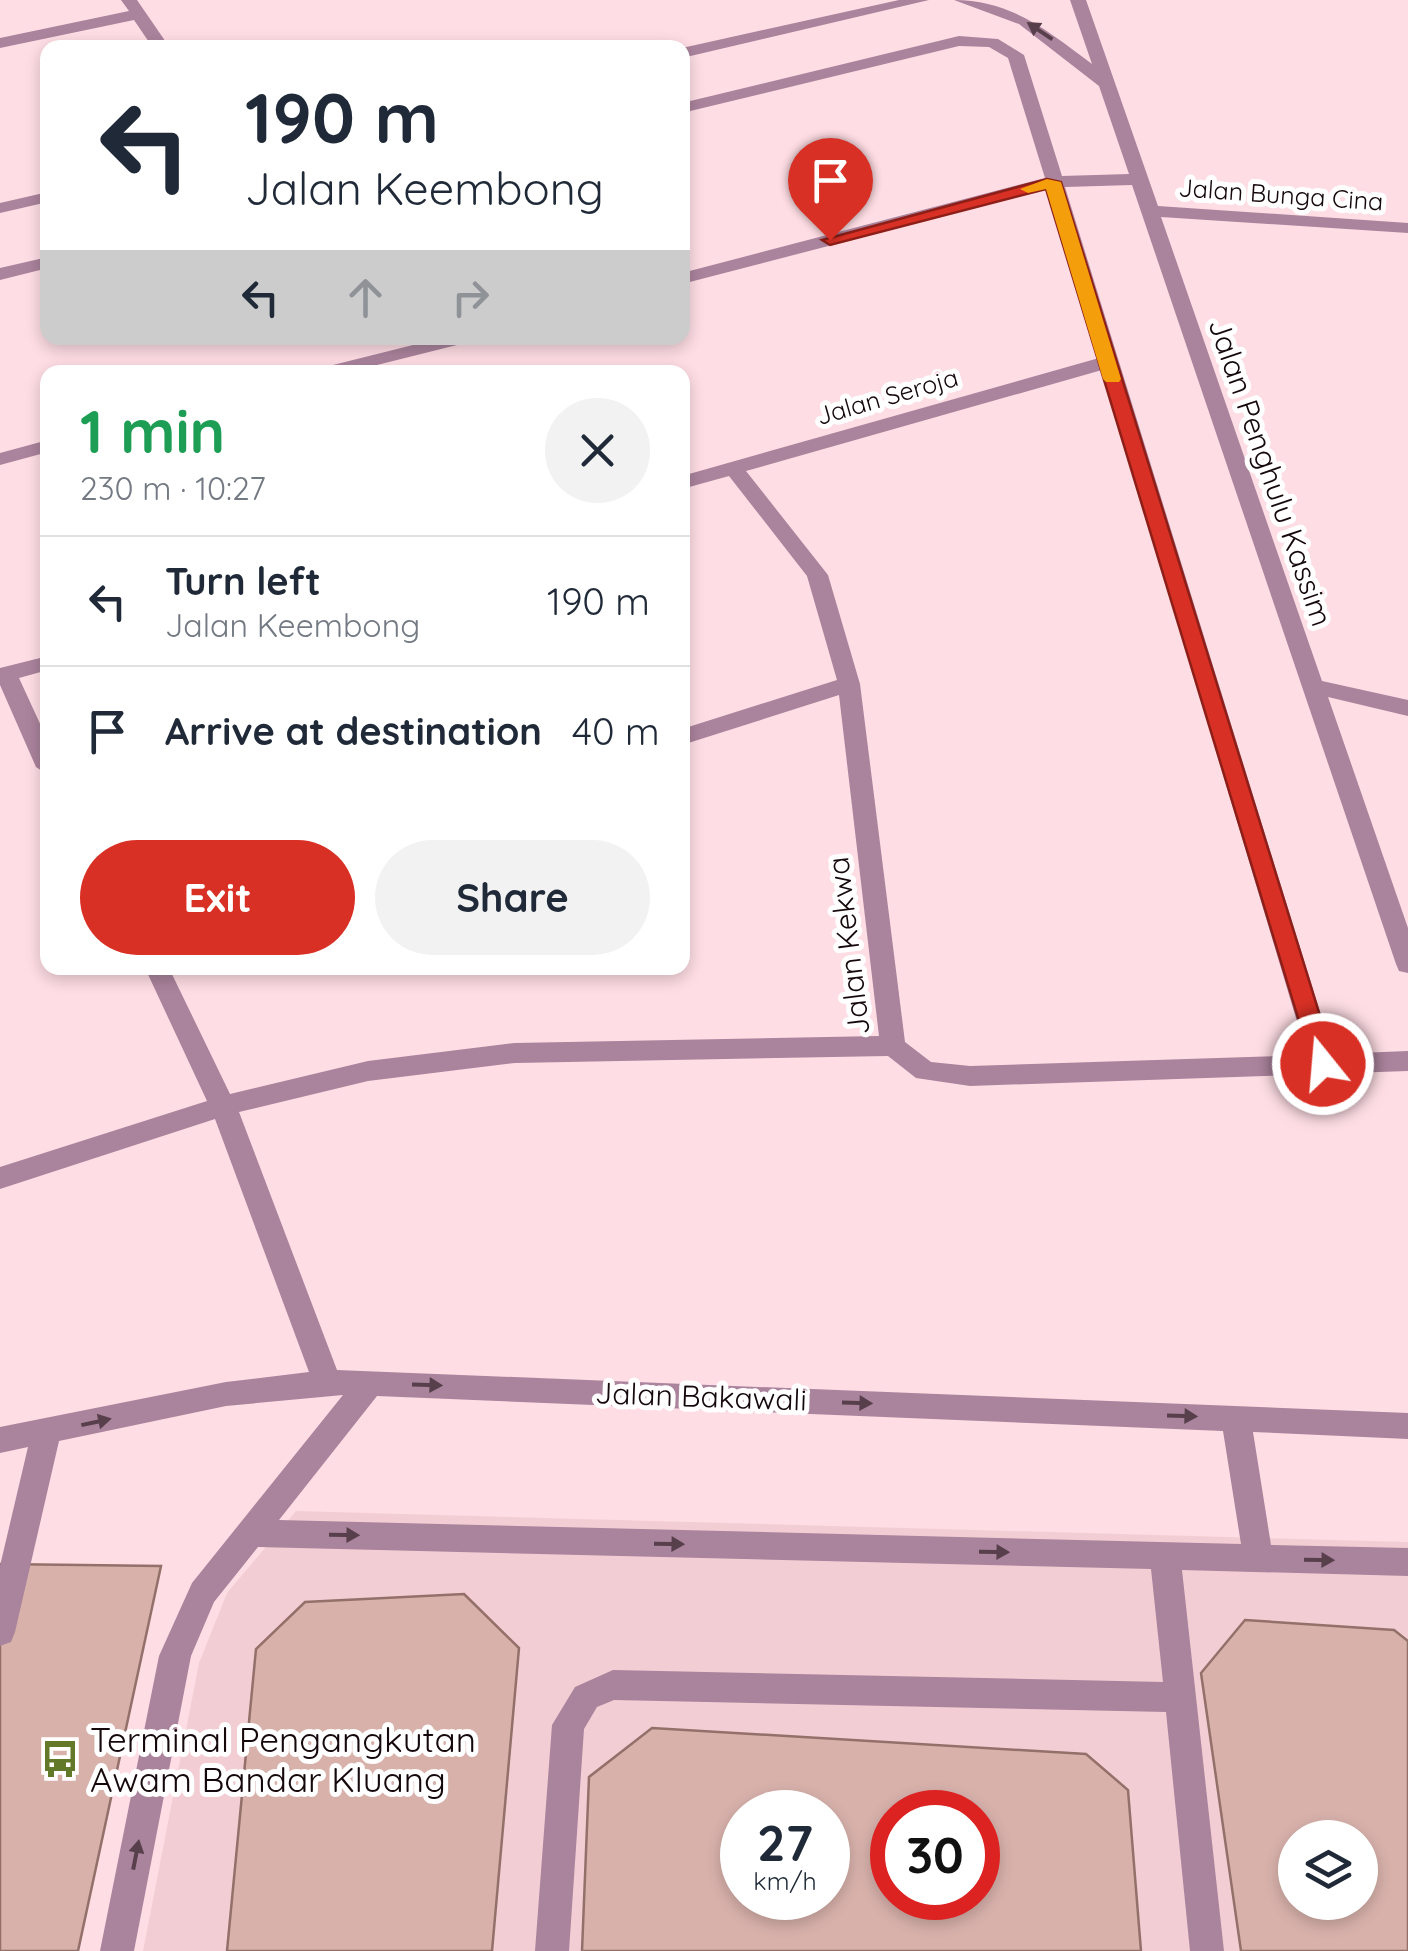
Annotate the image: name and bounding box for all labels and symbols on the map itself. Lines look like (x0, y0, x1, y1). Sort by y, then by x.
one-way arrow (1027, 22, 1054, 41)
pin (788, 138, 873, 241)
street label: Jalan Bunga Cina (1178, 171, 1384, 217)
street label: Jalan Penghulu Kassim (1200, 313, 1342, 631)
street label: Jalan Seroja (813, 361, 961, 431)
street label: Jalan Kekwa (818, 855, 878, 1037)
position arrow (1271, 1012, 1375, 1116)
street label: Jalan Bakawali (595, 1373, 807, 1419)
one-way arrow (412, 1377, 444, 1393)
one-way arrow (842, 1395, 874, 1411)
one-way arrow (1166, 1409, 1198, 1425)
one-way arrow (81, 1413, 112, 1429)
one-way arrow (329, 1528, 361, 1544)
one-way arrow (654, 1536, 686, 1552)
one-way arrow (979, 1545, 1011, 1561)
one-way arrow (1304, 1553, 1336, 1569)
place label: Terminal Pengangkutan Awam Bandar Kluang (90, 1717, 476, 1801)
bus stop icon: Terminal Pengangkutan Awam Bandar Kluang (39, 1738, 81, 1780)
speed limit sign: 30 (870, 1790, 1000, 1920)
one-way arrow (129, 1839, 144, 1871)

